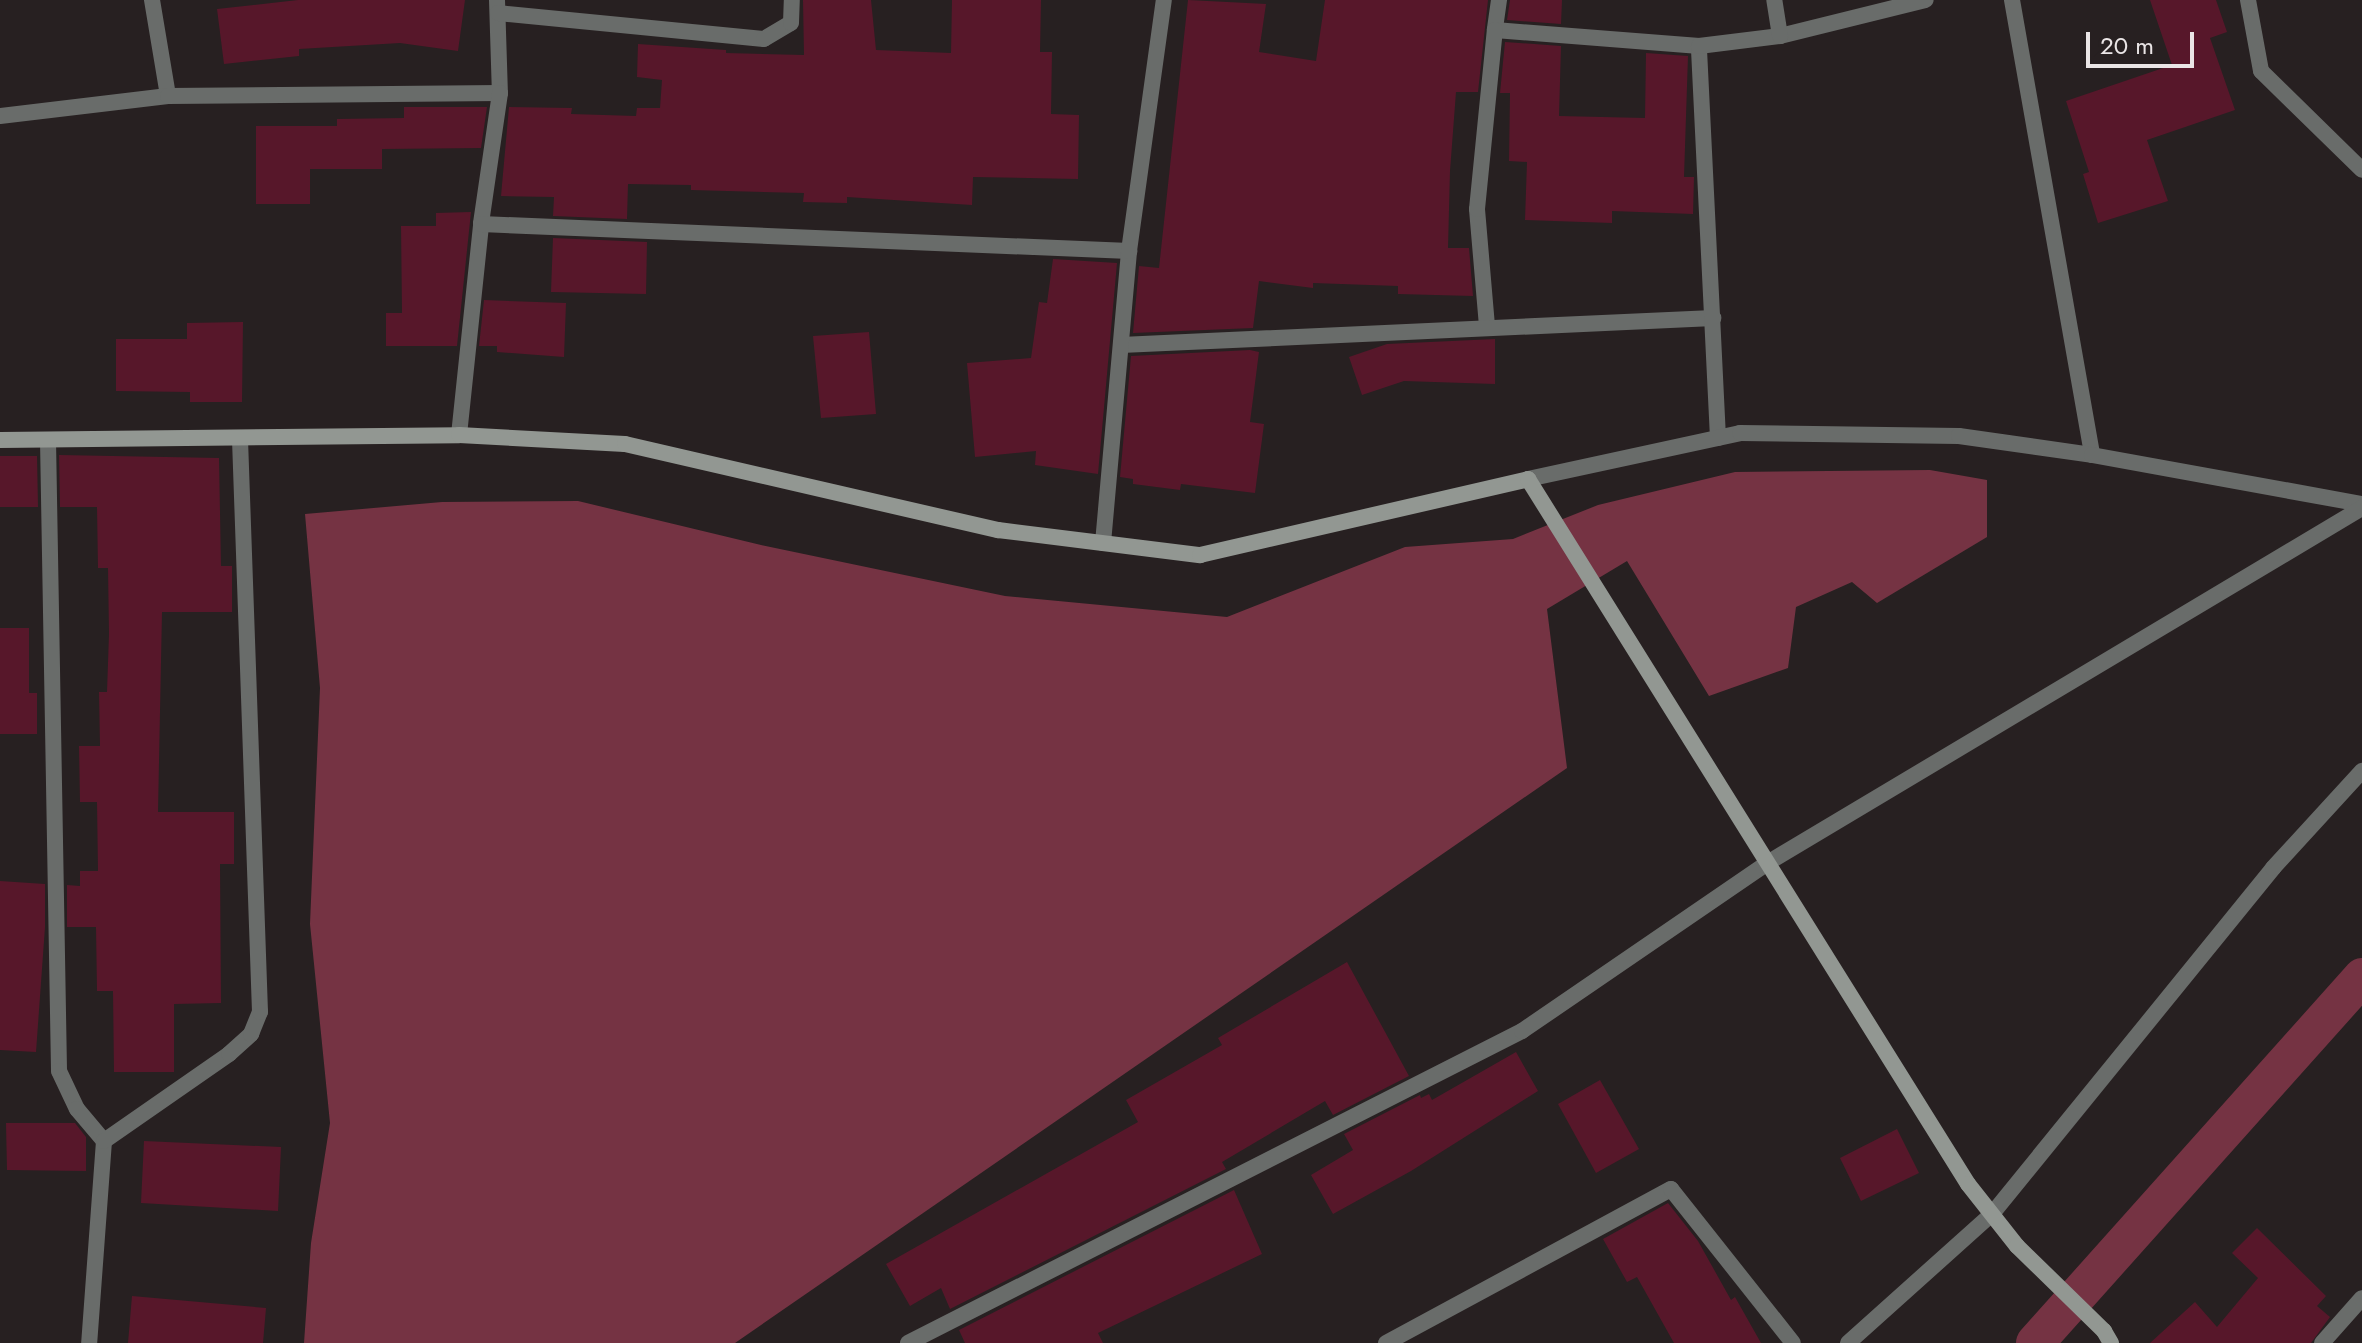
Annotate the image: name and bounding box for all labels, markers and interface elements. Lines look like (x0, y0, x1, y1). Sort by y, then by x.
scale bar (2090, 16, 2198, 66)
text: 20 m (2100, 28, 2154, 63)

